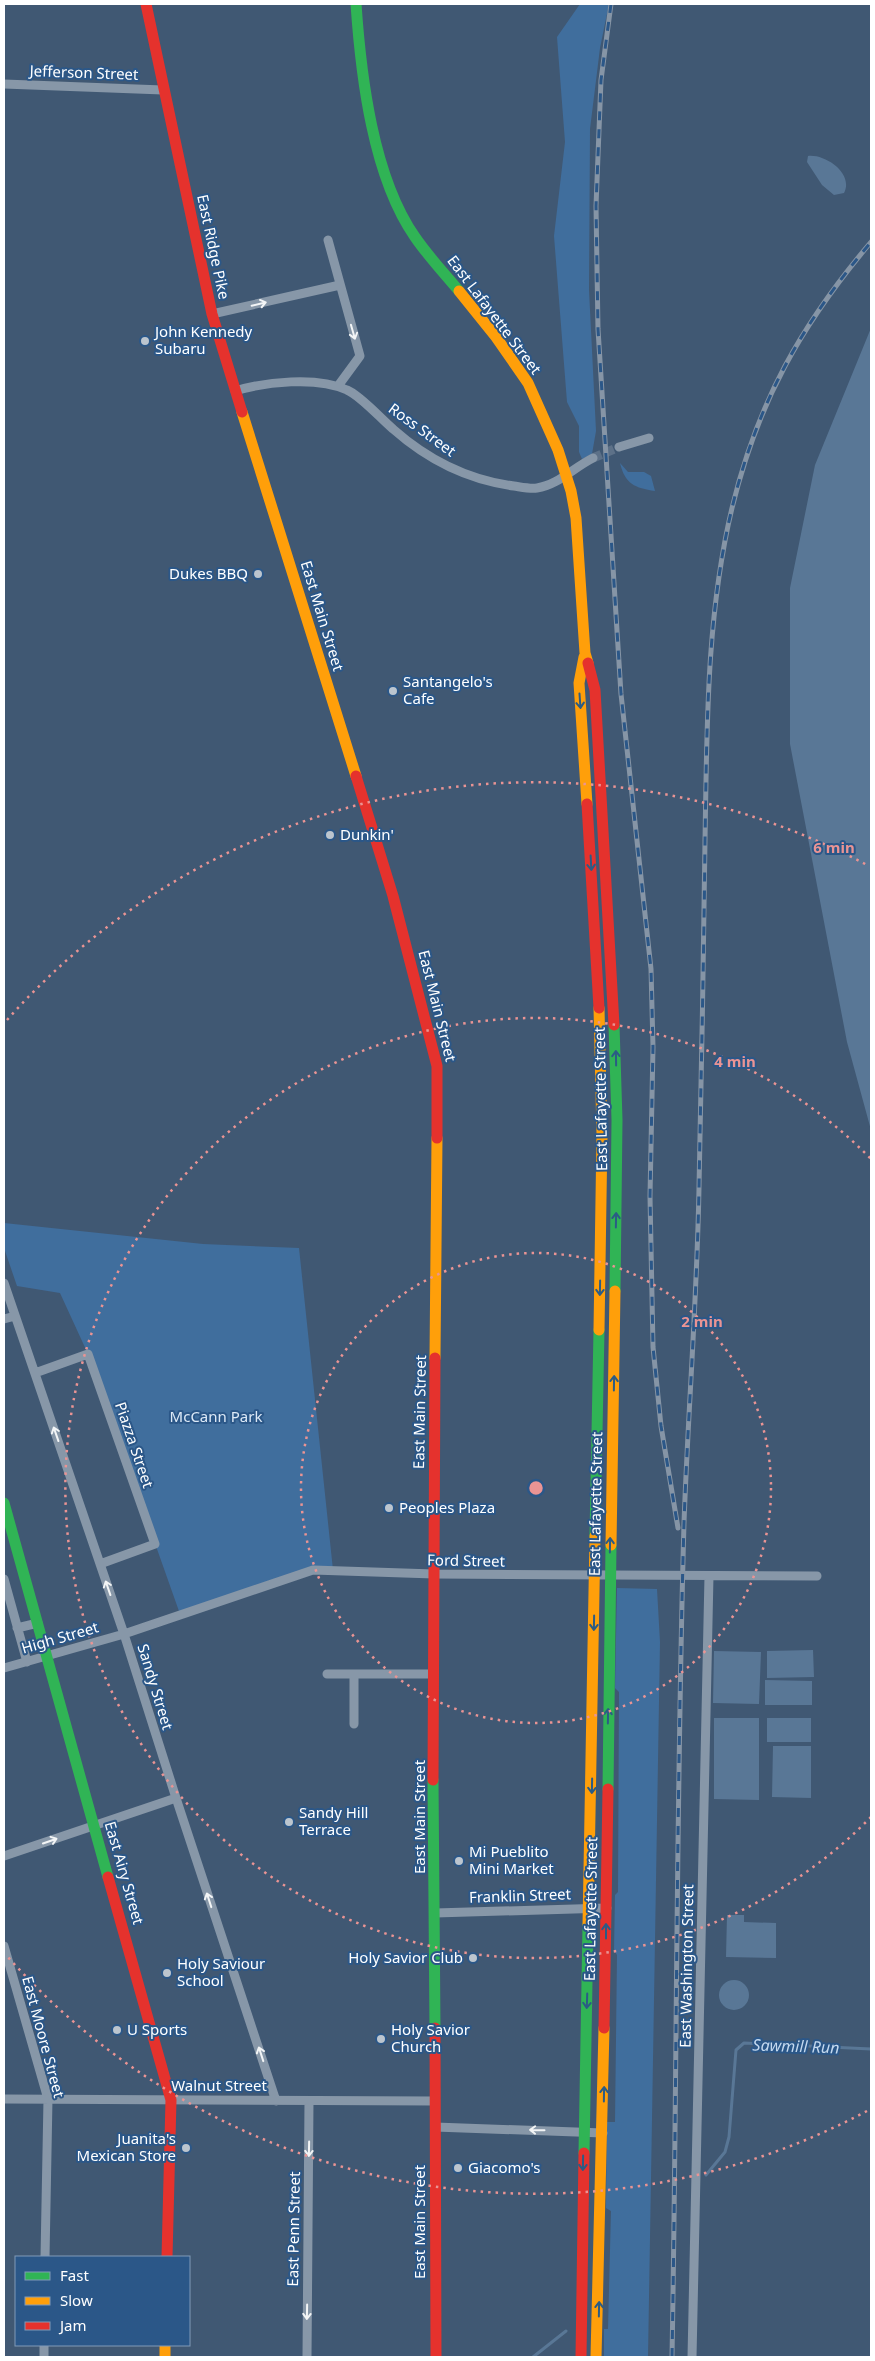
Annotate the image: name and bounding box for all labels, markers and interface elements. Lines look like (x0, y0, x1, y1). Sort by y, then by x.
street label: Jefferson Street (27, 60, 139, 84)
street label: East Ridge Pike (193, 193, 235, 301)
street label: East Lafayette Street (443, 251, 547, 378)
one-way arrow (251, 299, 267, 308)
place label: John Kennedy Subaru (153, 321, 253, 358)
one-way arrow (349, 324, 358, 340)
marker: John Kennedy Subaru (139, 335, 151, 347)
street label: Ross Street (385, 398, 461, 461)
street label: East Main Street (297, 558, 349, 674)
place label: Dukes BBQ (169, 563, 248, 583)
marker: Dukes BBQ (252, 568, 264, 580)
place label: Santangelo's Cafe (403, 671, 493, 708)
marker: Santangelo's Cafe (387, 685, 399, 697)
one-way arrow (576, 693, 585, 709)
place label: Dunkin' (340, 824, 394, 844)
marker: Dunkin' (324, 829, 336, 841)
text: 6 min (813, 837, 855, 857)
one-way arrow (586, 855, 595, 871)
street label: East Main Street (414, 948, 462, 1064)
street label: East Lafayette Street (589, 1026, 611, 1171)
one-way arrow (611, 1050, 621, 1066)
text: 4 min (714, 1051, 756, 1071)
one-way arrow (611, 1212, 621, 1228)
one-way arrow (595, 1279, 605, 1295)
text: 2 min (681, 1311, 723, 1331)
street label: East Main Street (408, 1354, 430, 1469)
one-way arrow (609, 1375, 619, 1391)
street label: Piazza Street (111, 1399, 159, 1491)
park label: McCann Park (170, 1406, 262, 1426)
one-way arrow (51, 1427, 60, 1442)
street label: East Lafayette Street (584, 1431, 606, 1576)
centre of rings (527, 1479, 545, 1497)
place label: Peoples Plaza (399, 1497, 495, 1517)
marker: Peoples Plaza (383, 1502, 395, 1514)
one-way arrow (606, 1537, 615, 1553)
street label: Ford Street (427, 1549, 506, 1571)
one-way arrow (103, 1580, 113, 1596)
one-way arrow (589, 1615, 599, 1631)
street label: High Street (19, 1616, 101, 1658)
street label: Sandy Street (133, 1641, 179, 1733)
one-way arrow (603, 1708, 613, 1724)
street label: East Main Street (409, 1759, 429, 1874)
one-way arrow (587, 1778, 597, 1794)
place label: Sandy Hill Terrace (299, 1802, 368, 1839)
marker: Sandy Hill Terrace (283, 1816, 295, 1828)
street label: East Airy Street (101, 1819, 149, 1927)
one-way arrow (41, 1835, 57, 1845)
street label: East Lafayette Street (579, 1836, 601, 1981)
place label: Mi Pueblito Mini Market (469, 1841, 554, 1878)
marker: Mi Pueblito Mini Market (453, 1855, 465, 1867)
street label: Franklin Street (469, 1883, 572, 1907)
street label: East Washington Street (675, 1883, 697, 2048)
one-way arrow (204, 1892, 214, 1908)
one-way arrow (601, 1923, 611, 1940)
place label: Holy Savior Club (348, 1947, 463, 1967)
marker: Holy Savior Club (467, 1952, 479, 1964)
place label: Holy Saviour School (177, 1953, 265, 1990)
marker: Holy Saviour School (161, 1967, 173, 1979)
street label: East Moore Street (18, 1974, 70, 2100)
one-way arrow (583, 1993, 592, 2009)
place label: U Sports (127, 2019, 187, 2039)
place label: Holy Savior Church (391, 2019, 470, 2056)
marker: U Sports (111, 2024, 123, 2036)
marker: Holy Savior Church (375, 2033, 387, 2045)
water label: Sawmill Run (752, 2033, 840, 2059)
one-way arrow (255, 2047, 265, 2063)
street label: Walnut Street (171, 2075, 267, 2095)
one-way arrow (599, 2086, 609, 2102)
one-way arrow (530, 2125, 546, 2134)
place label: Juanita's Mexican Store (77, 2128, 176, 2165)
one-way arrow (304, 2141, 314, 2157)
marker: Juanita's Mexican Store (180, 2142, 192, 2154)
one-way arrow (578, 2155, 588, 2171)
place label: Giacomo's (468, 2157, 541, 2177)
marker: Giacomo's (452, 2162, 464, 2174)
street label: East Main Street (409, 2164, 429, 2279)
street label: East Penn Street (282, 2171, 304, 2287)
legend (15, 2256, 190, 2346)
text: Fast (60, 2265, 89, 2285)
text: Slow (60, 2290, 93, 2310)
one-way arrow (594, 2301, 604, 2317)
one-way arrow (302, 2304, 312, 2320)
text: Jam (58, 2315, 87, 2335)

